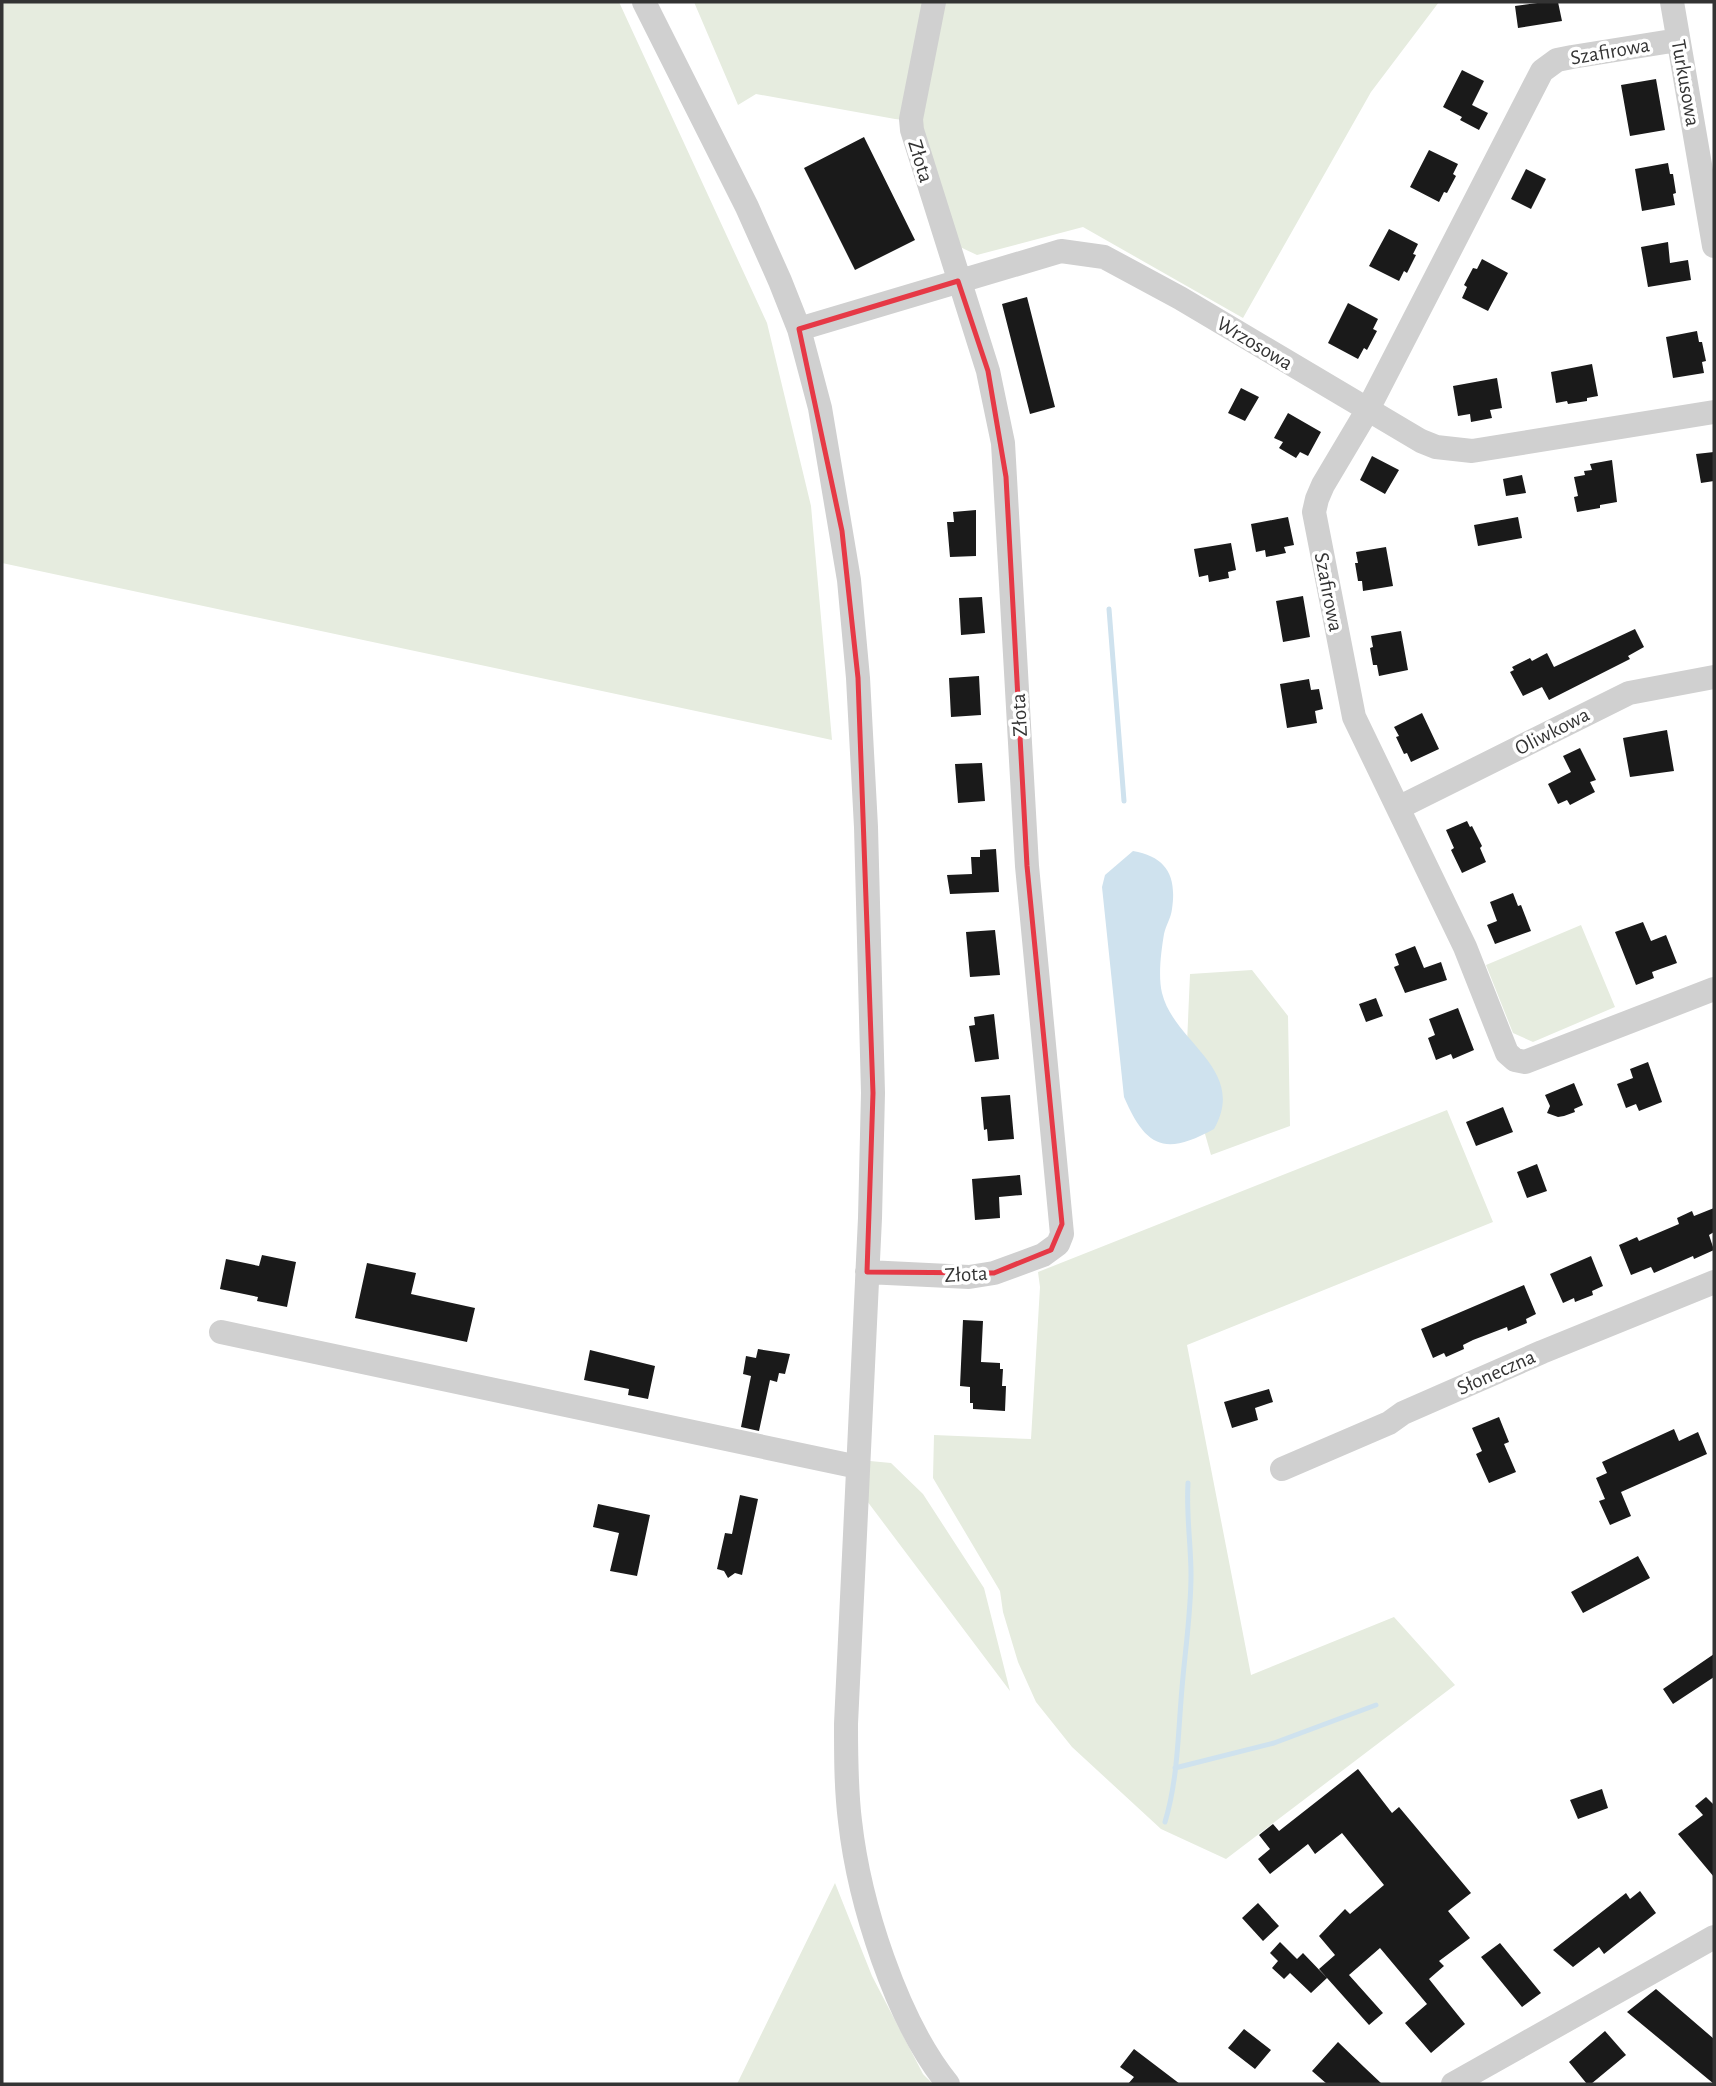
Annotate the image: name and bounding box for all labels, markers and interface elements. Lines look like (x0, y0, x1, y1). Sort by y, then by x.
street label: Szafirowa (1569, 34, 1652, 69)
street label: Turkusowa (1668, 38, 1704, 128)
street label: Złota (904, 137, 937, 185)
street label: Wrzosowa (1213, 313, 1297, 374)
street label: Szafirowa (1311, 551, 1347, 634)
street label: Złota (1008, 693, 1031, 737)
street label: Oliwkowa (1512, 704, 1593, 759)
street label: Złota (944, 1263, 988, 1286)
street label: Słoneczna (1454, 1346, 1539, 1399)

